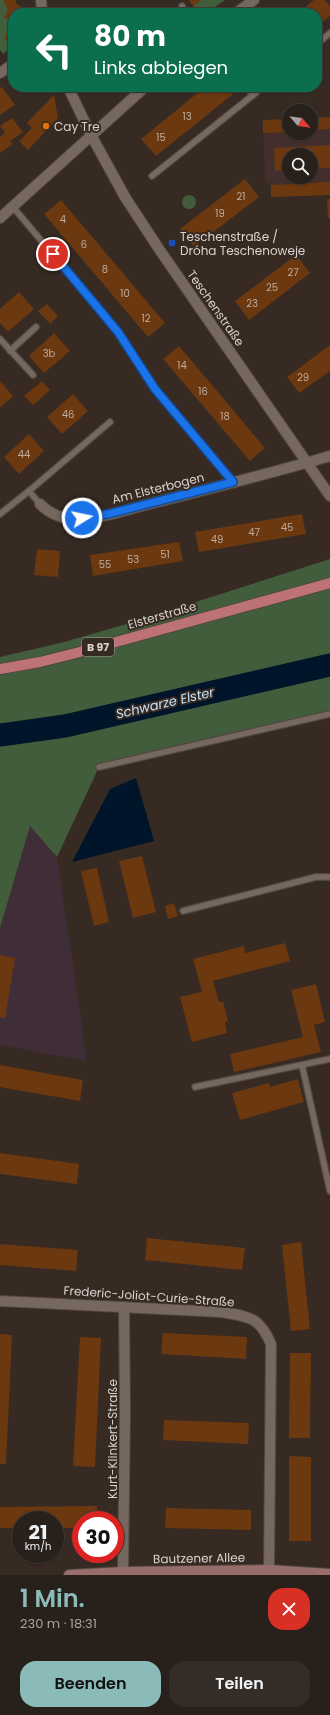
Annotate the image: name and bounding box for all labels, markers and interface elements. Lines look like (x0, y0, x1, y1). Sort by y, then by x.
text: 80 m (94, 17, 166, 56)
icon: left (28, 24, 80, 76)
text: Links abbiegen (94, 55, 228, 80)
north arrow (282, 104, 318, 140)
map controls (282, 104, 318, 184)
house number: 13 (182, 109, 192, 124)
place label: Cay Tre (54, 118, 100, 135)
marker: Cay Tre (41, 121, 51, 131)
house number: 15 (156, 130, 166, 145)
button: search (282, 148, 318, 184)
house number: 21 (237, 189, 245, 204)
house number: 19 (215, 206, 225, 221)
house number: 4 (60, 212, 66, 227)
place label: Teschenstraße / Dróha Teschenoweje (180, 228, 305, 259)
pin (36, 237, 70, 271)
house number: 6 (81, 237, 87, 252)
marker: Teschenstraße / Dróha Teschenoweje (167, 238, 177, 248)
icon: arrive (42, 243, 64, 265)
house number: 8 (102, 262, 108, 277)
house number: 27 (287, 265, 299, 280)
street label: Teschenstraße (183, 267, 249, 349)
house number: 25 (266, 280, 278, 295)
house number: 10 (120, 286, 130, 301)
house number: 23 (246, 296, 258, 311)
house number: 12 (142, 311, 151, 326)
house number: 3b (43, 346, 56, 361)
house number: 14 (177, 358, 187, 373)
house number: 29 (297, 370, 309, 385)
house number: 16 (198, 384, 208, 399)
house number: 46 (62, 407, 74, 422)
house number: 18 (220, 409, 230, 424)
house number: 44 (18, 447, 30, 462)
street label: Am Elsterbogen (110, 468, 206, 508)
position arrow (61, 497, 103, 539)
house number: 45 (281, 520, 293, 535)
house number: 47 (248, 525, 260, 540)
house number: 49 (211, 532, 223, 547)
house number: 51 (160, 547, 170, 562)
house number: 53 (127, 552, 139, 567)
house number: 55 (99, 557, 111, 572)
street label: Elsterstraße (126, 597, 198, 633)
road number: B 97 (82, 638, 114, 656)
water label: Schwarze Elster (114, 682, 217, 724)
street label: Frederic-Joliot-Curie-Straße (63, 1282, 235, 1310)
street label: Kurt-Klinkert-Straße (104, 1379, 121, 1499)
speed limit sign: 30 (72, 1511, 124, 1563)
text: 21 (29, 1518, 47, 1546)
text: km/h (25, 1539, 51, 1554)
street label: Bautzener Allee (153, 1549, 245, 1567)
text: 1 Min. (20, 1582, 85, 1615)
button: close (268, 1588, 310, 1630)
text: 230 m · 18:31 (20, 1614, 97, 1633)
button: Beenden (20, 1661, 161, 1707)
button: Teilen (169, 1661, 310, 1707)

